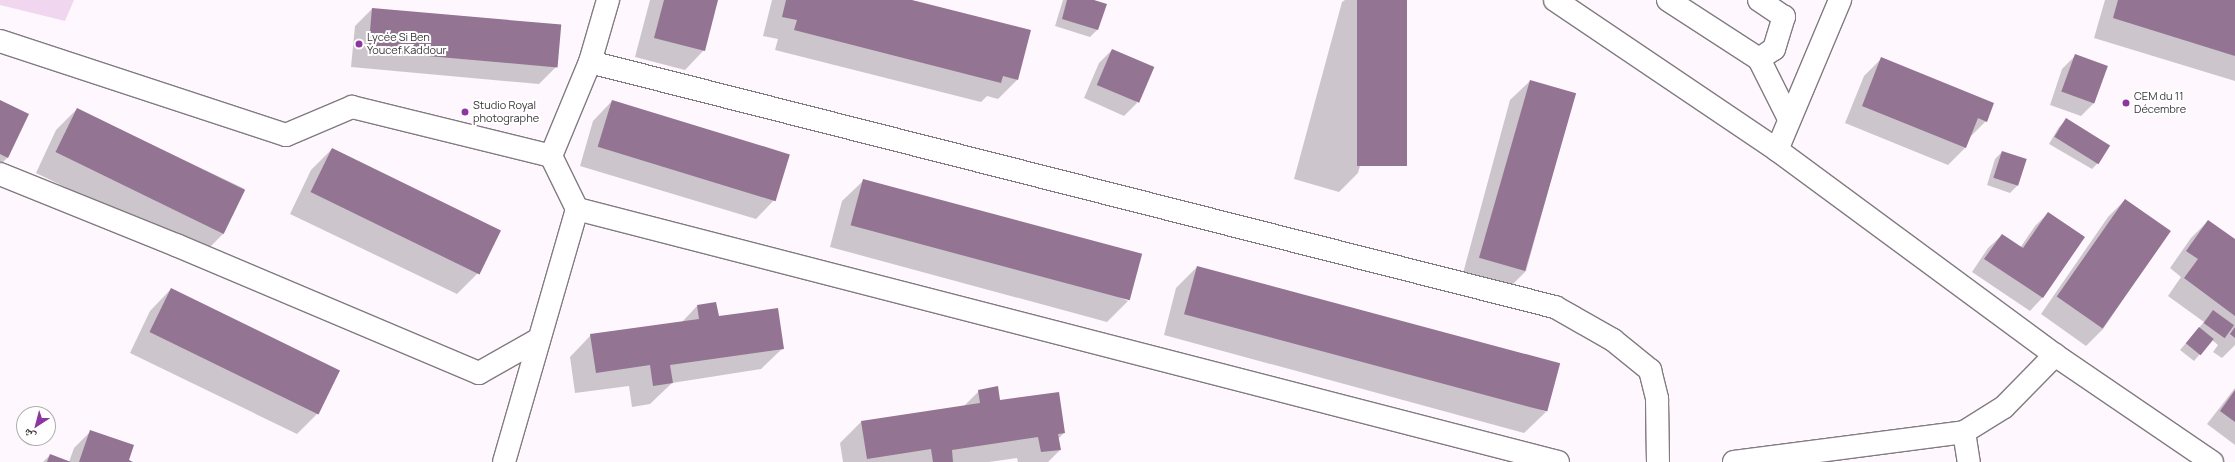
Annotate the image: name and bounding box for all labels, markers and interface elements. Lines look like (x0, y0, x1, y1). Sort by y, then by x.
place label: Lycée Si Ben Youcef Kaddour (367, 31, 446, 57)
marker: Lycée Si Ben Youcef Kaddour (354, 39, 364, 49)
place label: CEM du 11 Décembre (2134, 90, 2186, 116)
marker: CEM du 11 Décembre (2121, 98, 2131, 108)
place label: Studio Royal photographe (473, 99, 539, 125)
marker: Studio Royal photographe (460, 107, 470, 117)
north arrow (16, 406, 56, 446)
text: ش (20, 426, 38, 445)

